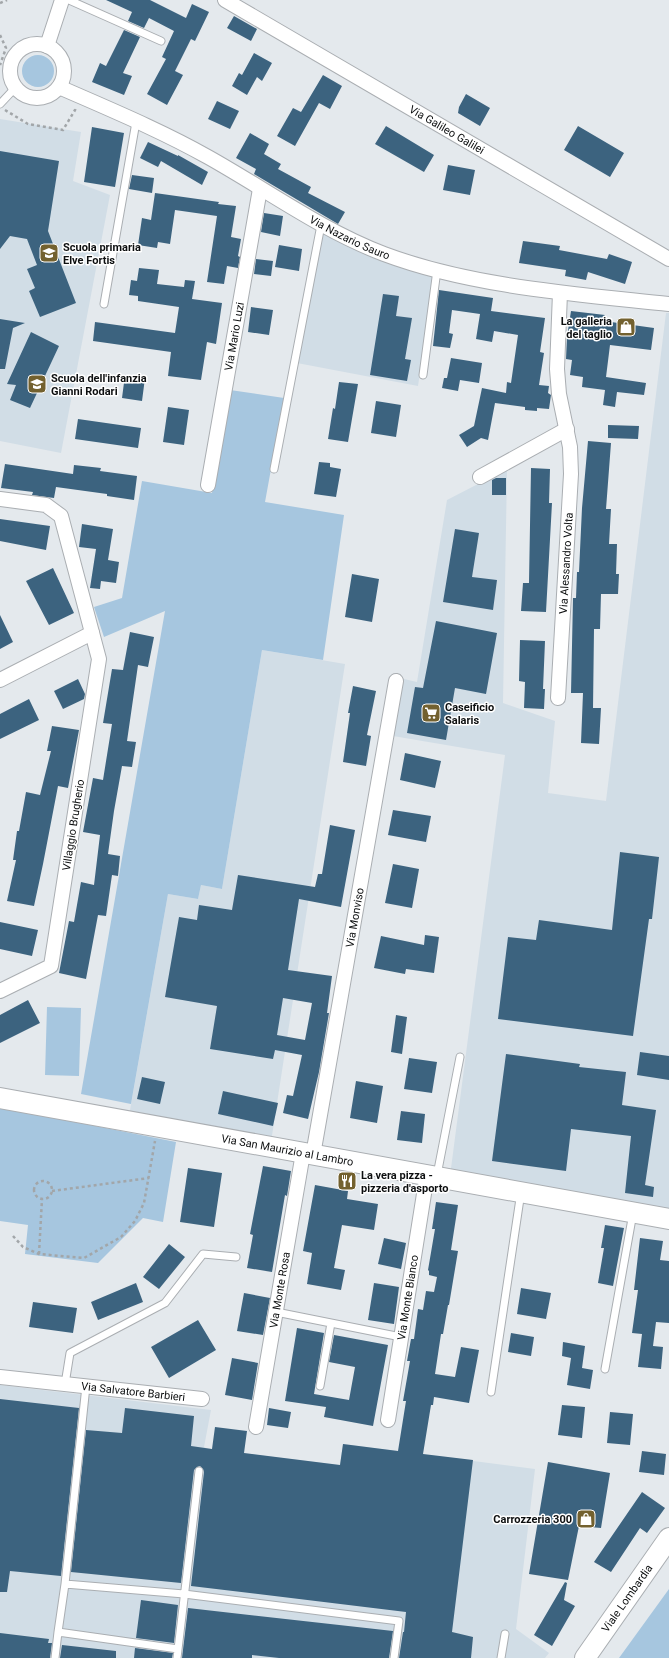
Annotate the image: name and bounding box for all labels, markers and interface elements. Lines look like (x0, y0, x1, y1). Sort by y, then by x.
street label: Via Galileo Galilei (407, 103, 487, 157)
street label: Via Nazario Sauro (307, 213, 392, 263)
place label: Scuola primaria Elve Fortis (63, 241, 141, 267)
school or university icon: Scuola primaria Elve Fortis (38, 242, 60, 264)
street label: Via Mario Luzi (222, 301, 247, 372)
place label: La galleria del taglio (561, 315, 612, 341)
shop icon: La galleria del taglio (615, 316, 637, 338)
place label: Scuola dell'infanzia Gianni Rodari (51, 372, 147, 398)
school or university icon: Scuola dell'infanzia Gianni Rodari (26, 373, 48, 395)
street label: Via Alessandro Volta (557, 512, 576, 614)
place label: Caseificio Salaris (445, 701, 494, 727)
supermarket icon: Caseificio Salaris (420, 702, 442, 724)
street label: Villaggio Brugherio (60, 778, 87, 872)
street label: Via Monviso (343, 887, 367, 949)
street label: Via San Maurizio al Lambro (220, 1132, 354, 1169)
place label: La vera pizza - pizzeria d'asporto (361, 1169, 448, 1195)
restaurant icon: La vera pizza - pizzeria d'asporto (336, 1170, 358, 1192)
street label: Via Monte Rosa (267, 1251, 293, 1329)
street label: Via Monte Bianco (395, 1254, 421, 1341)
street label: Via Salvatore Barbieri (80, 1380, 186, 1404)
shop icon: Carrozzeria 300 (575, 1508, 597, 1530)
place label: Carrozzeria 300 (493, 1513, 572, 1526)
street label: Viale Lombardia (599, 1562, 655, 1635)

